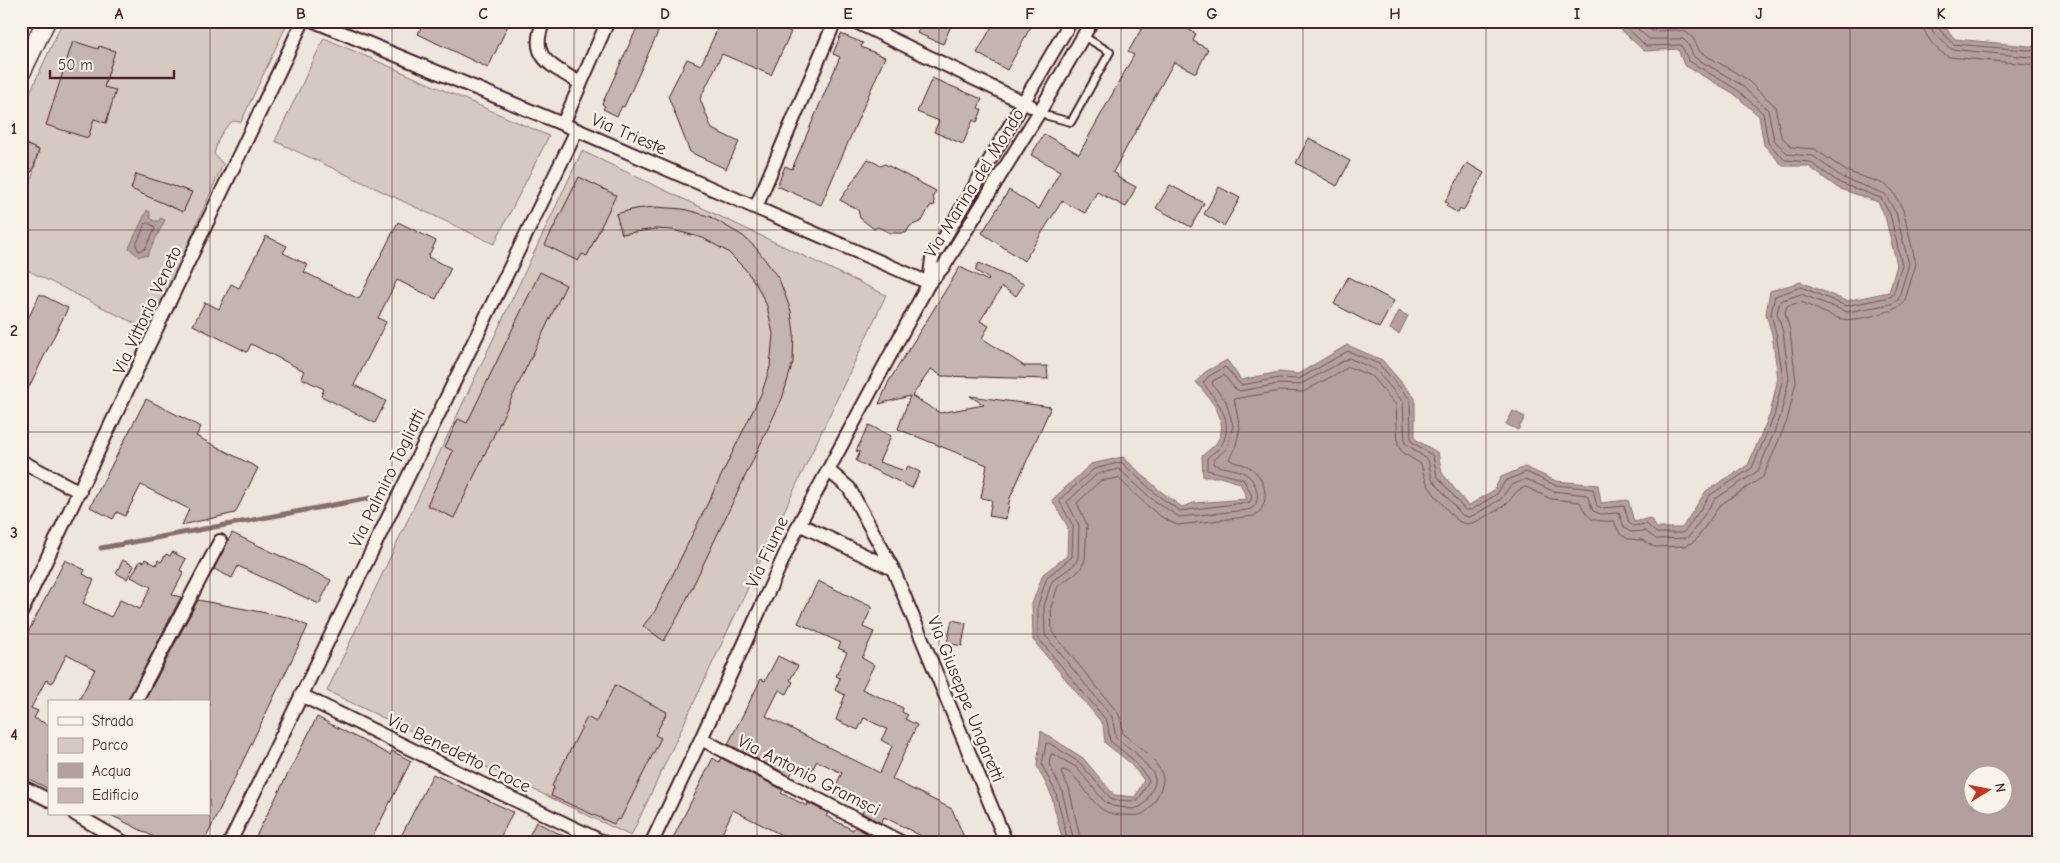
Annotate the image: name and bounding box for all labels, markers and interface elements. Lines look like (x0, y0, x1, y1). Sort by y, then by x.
text: A (115, 5, 124, 23)
text: B (296, 5, 306, 23)
text: C (478, 5, 488, 23)
text: D (660, 5, 670, 23)
text: E (843, 5, 853, 23)
text: F (1025, 5, 1035, 23)
text: G (1206, 5, 1218, 23)
text: H (1389, 5, 1401, 23)
text: I (1574, 5, 1580, 23)
text: J (1755, 5, 1763, 23)
text: K (1936, 5, 1946, 23)
scale bar (50, 48, 174, 80)
text: 50 m (58, 56, 93, 74)
street label: Via Marina del Mondo (920, 105, 1029, 262)
street label: Via Trieste (588, 109, 670, 160)
text: 1 (11, 120, 17, 138)
street label: Via Vittorio Veneto (108, 243, 186, 378)
text: 2 (10, 322, 18, 340)
street label: Via Palmiro Togliatti (345, 406, 430, 551)
street label: Via Fiume (742, 513, 793, 591)
text: 3 (10, 524, 18, 542)
street label: Via Giuseppe Ungaretti (923, 613, 1008, 785)
legend (48, 700, 210, 816)
street label: Via Benedetto Croce (384, 710, 534, 797)
text: Strada (92, 712, 134, 730)
text: 4 (10, 726, 18, 744)
street label: Via Antonio Gramsci (734, 730, 884, 820)
text: Parco (92, 736, 128, 754)
text: Acqua (92, 762, 131, 780)
north arrow (1962, 766, 2012, 816)
text: N (1991, 782, 2009, 794)
text: Edificio (92, 786, 139, 804)

